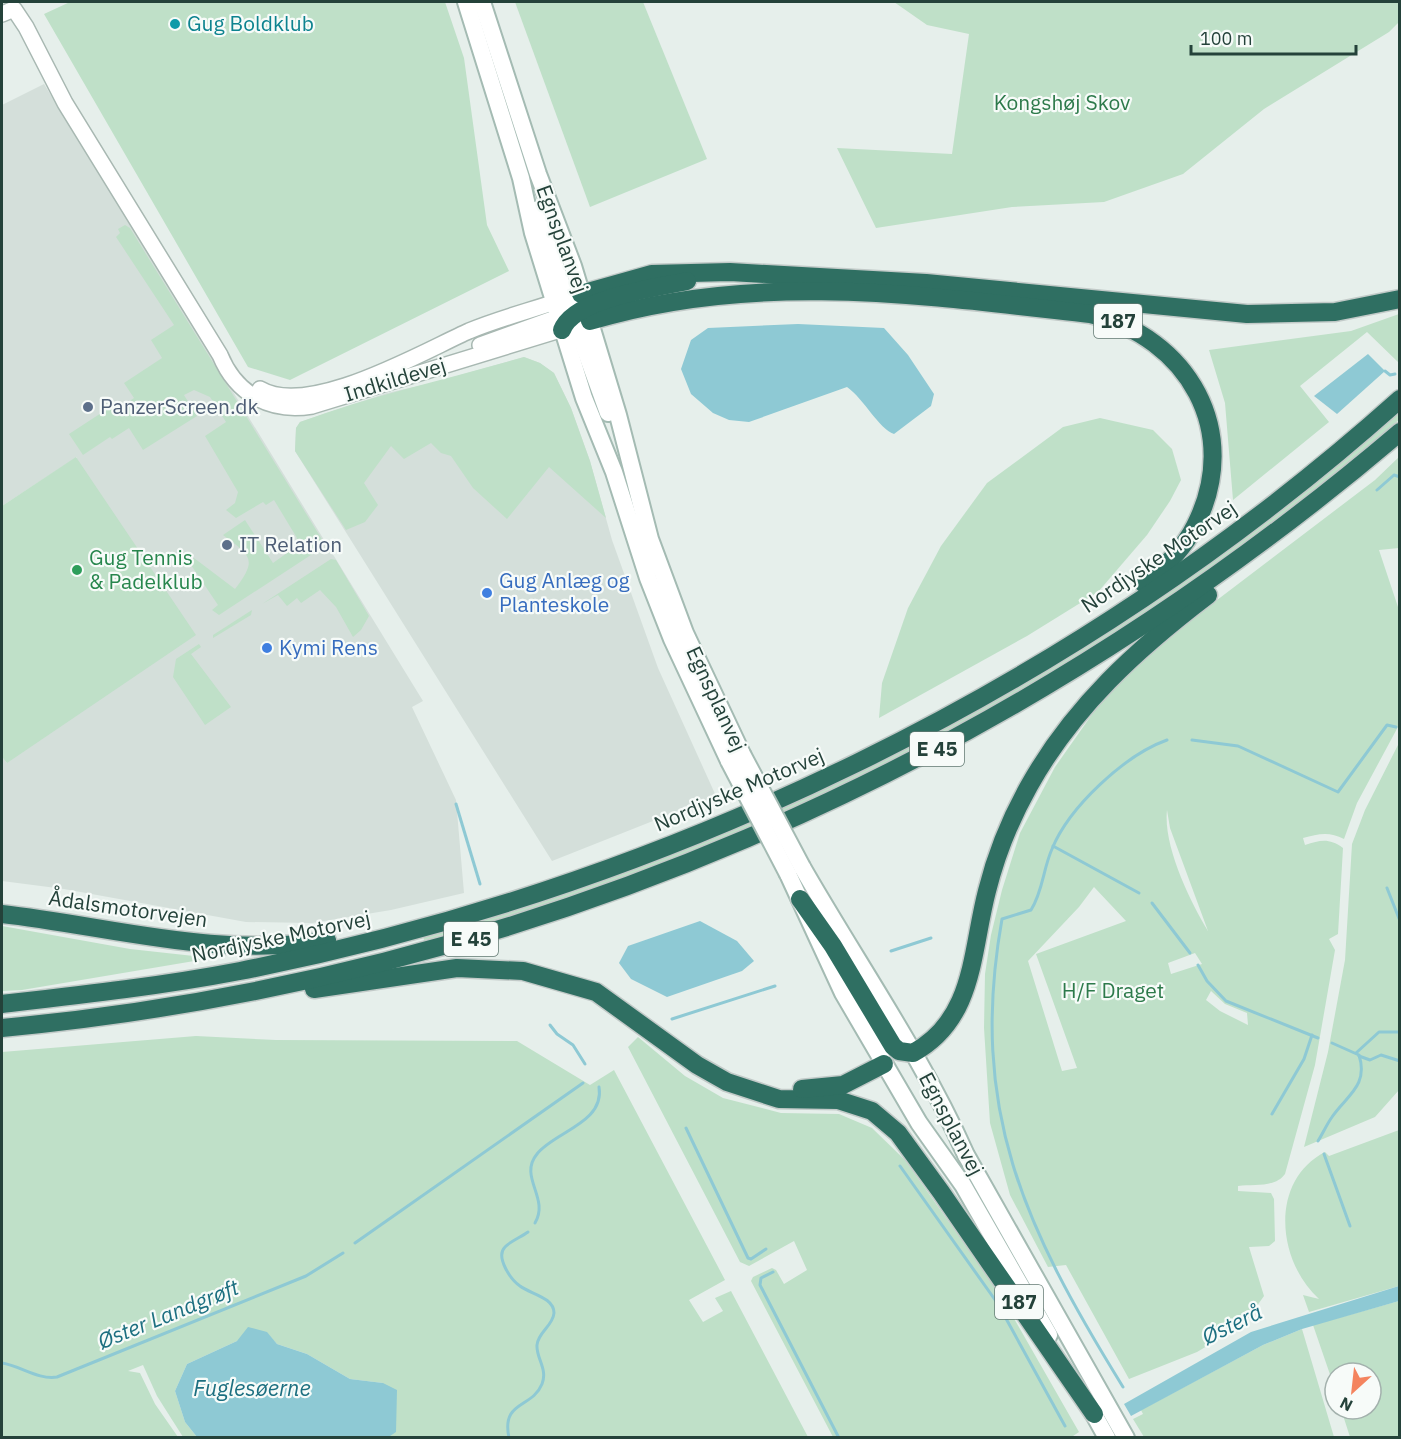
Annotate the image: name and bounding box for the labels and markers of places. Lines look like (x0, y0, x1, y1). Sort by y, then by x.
place label: Gug Boldklub (187, 9, 314, 37)
marker: Gug Boldklub (168, 17, 182, 31)
place label: PanzerScreen.dk (100, 392, 258, 420)
marker: PanzerScreen.dk (81, 400, 95, 414)
place label: IT Relation (239, 530, 342, 558)
marker: IT Relation (220, 538, 234, 552)
place label: Gug Tennis & Padelklub (89, 543, 203, 595)
marker: Gug Tennis & Padelklub (70, 563, 84, 577)
place label: Gug Anlæg og Planteskole (499, 566, 630, 618)
marker: Gug Anlæg og Planteskole (480, 586, 494, 600)
place label: Kymi Rens (279, 633, 378, 661)
marker: Kymi Rens (260, 641, 274, 655)

